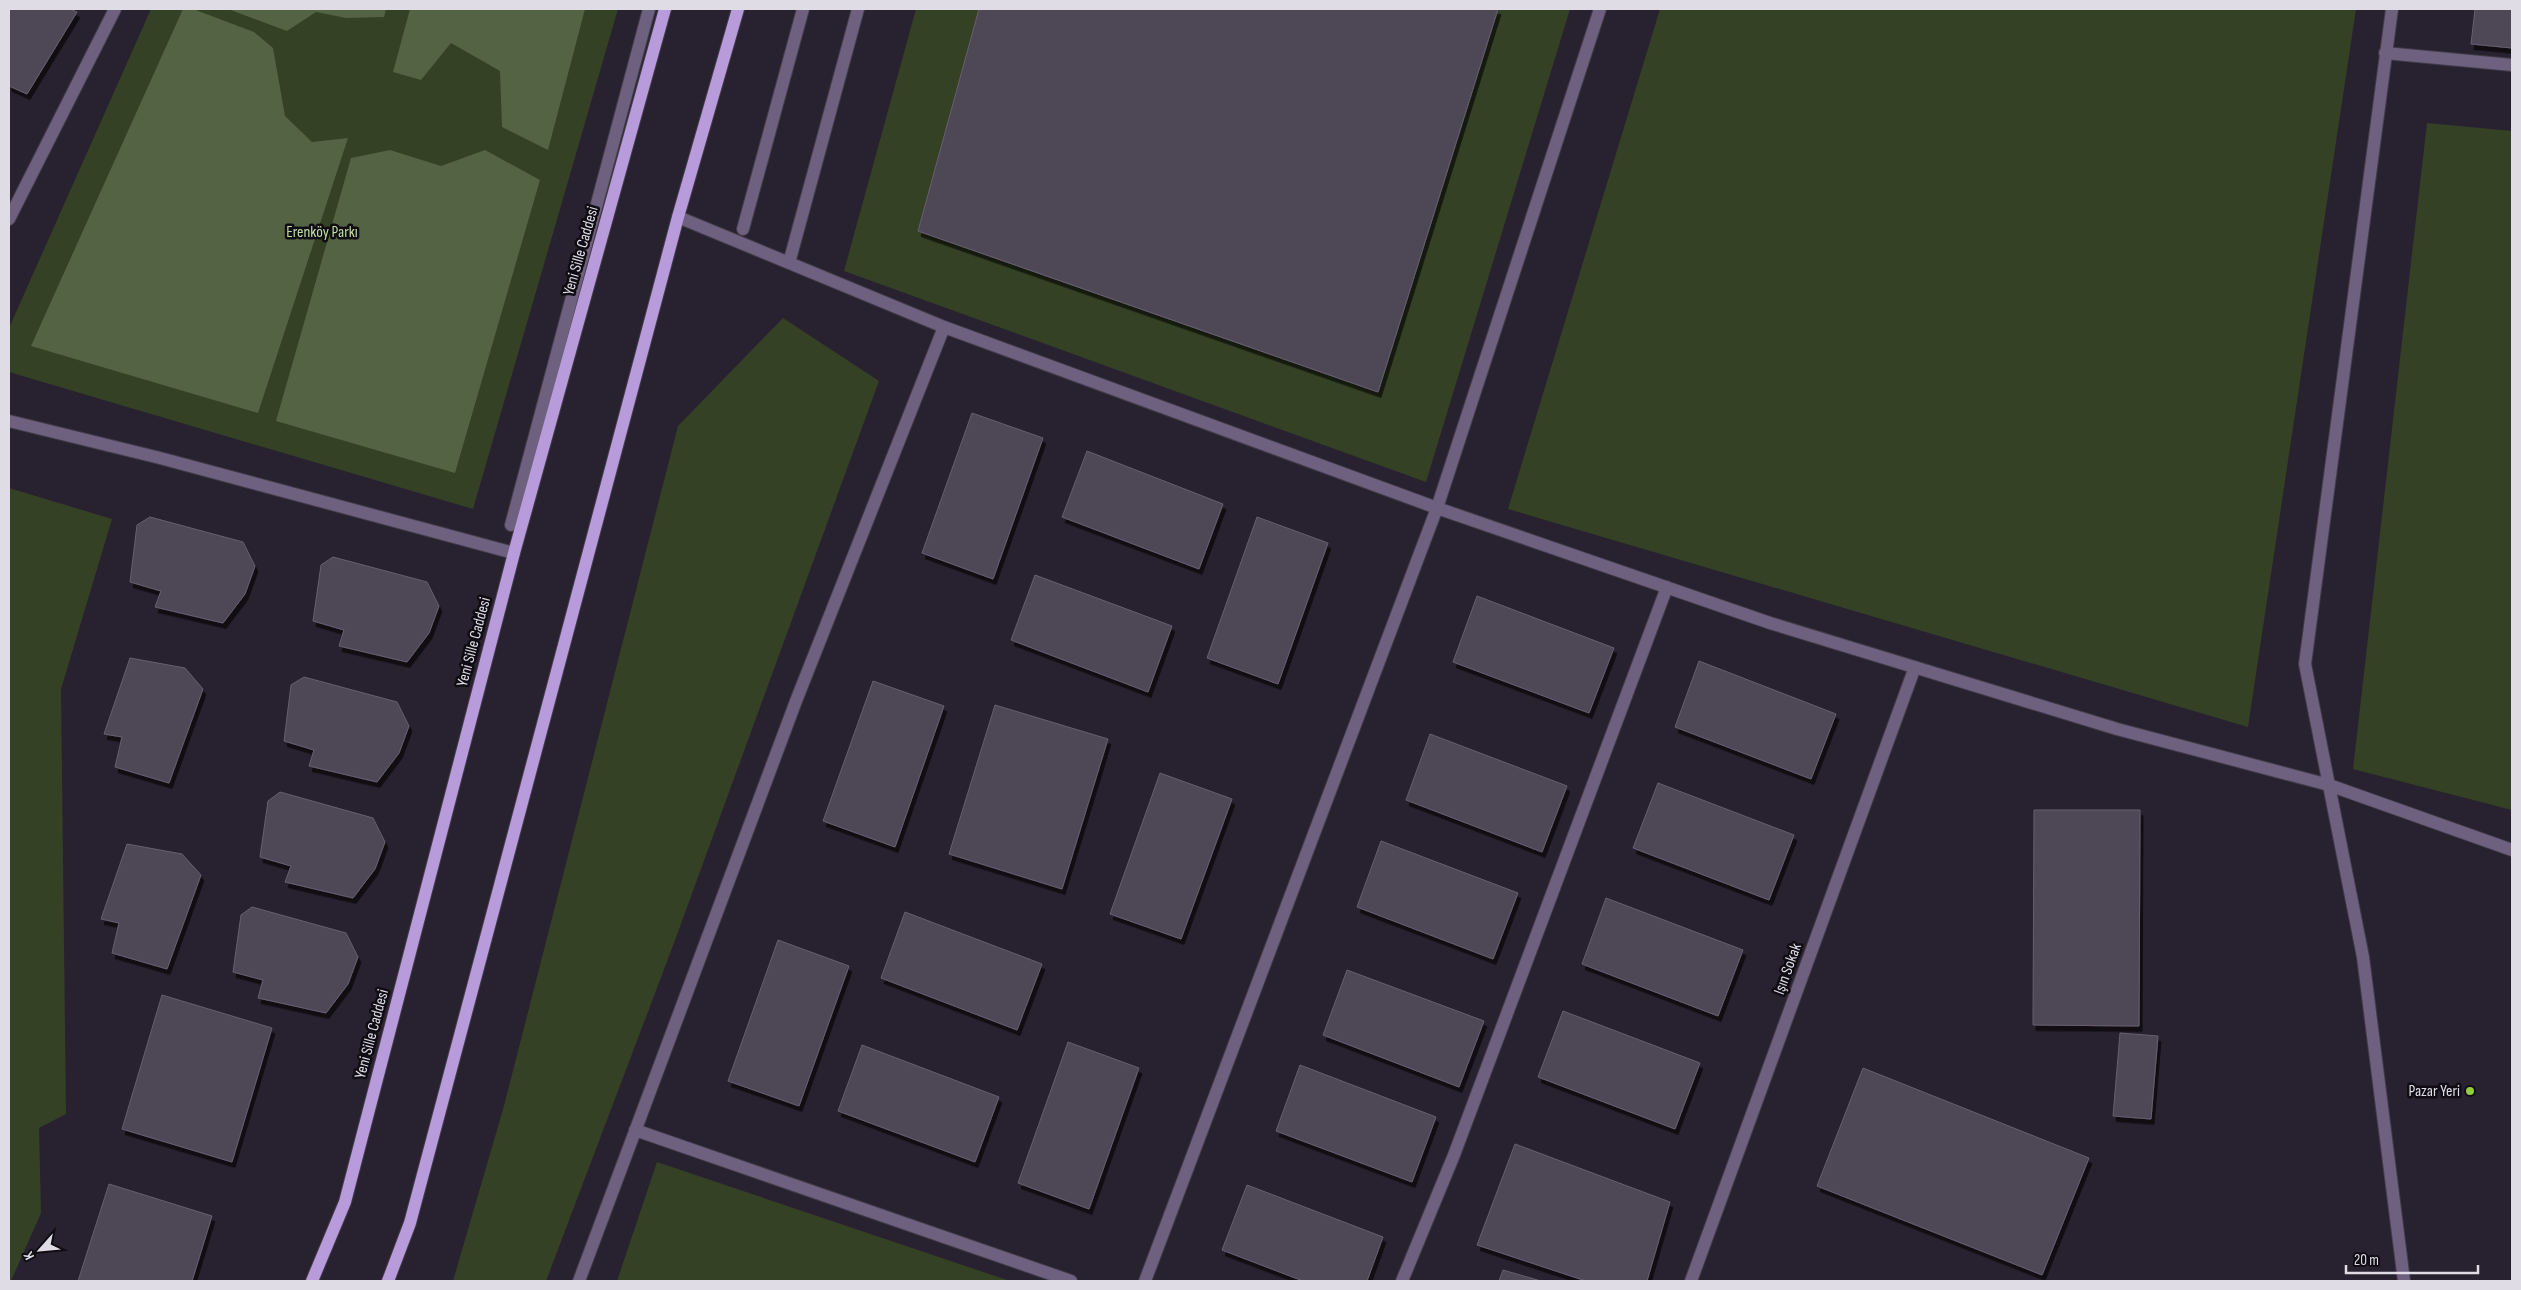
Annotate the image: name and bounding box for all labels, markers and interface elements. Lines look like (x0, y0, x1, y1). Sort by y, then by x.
street label: Yeni Sille Caddesi (559, 204, 603, 298)
park label: Erenköy Parkı (286, 223, 358, 242)
street label: Yeni Sille Caddesi (453, 595, 495, 689)
street label: Işın Sokak (1770, 941, 1806, 997)
street label: Yeni Sille Caddesi (351, 987, 393, 1081)
place label: Pazar Yeri (2408, 1082, 2460, 1101)
marker: Pazar Yeri (2464, 1085, 2476, 1097)
north arrow (15, 1225, 65, 1275)
scale bar (2346, 1242, 2478, 1274)
text: K (20, 1249, 38, 1263)
text: 20 m (2354, 1251, 2379, 1270)

